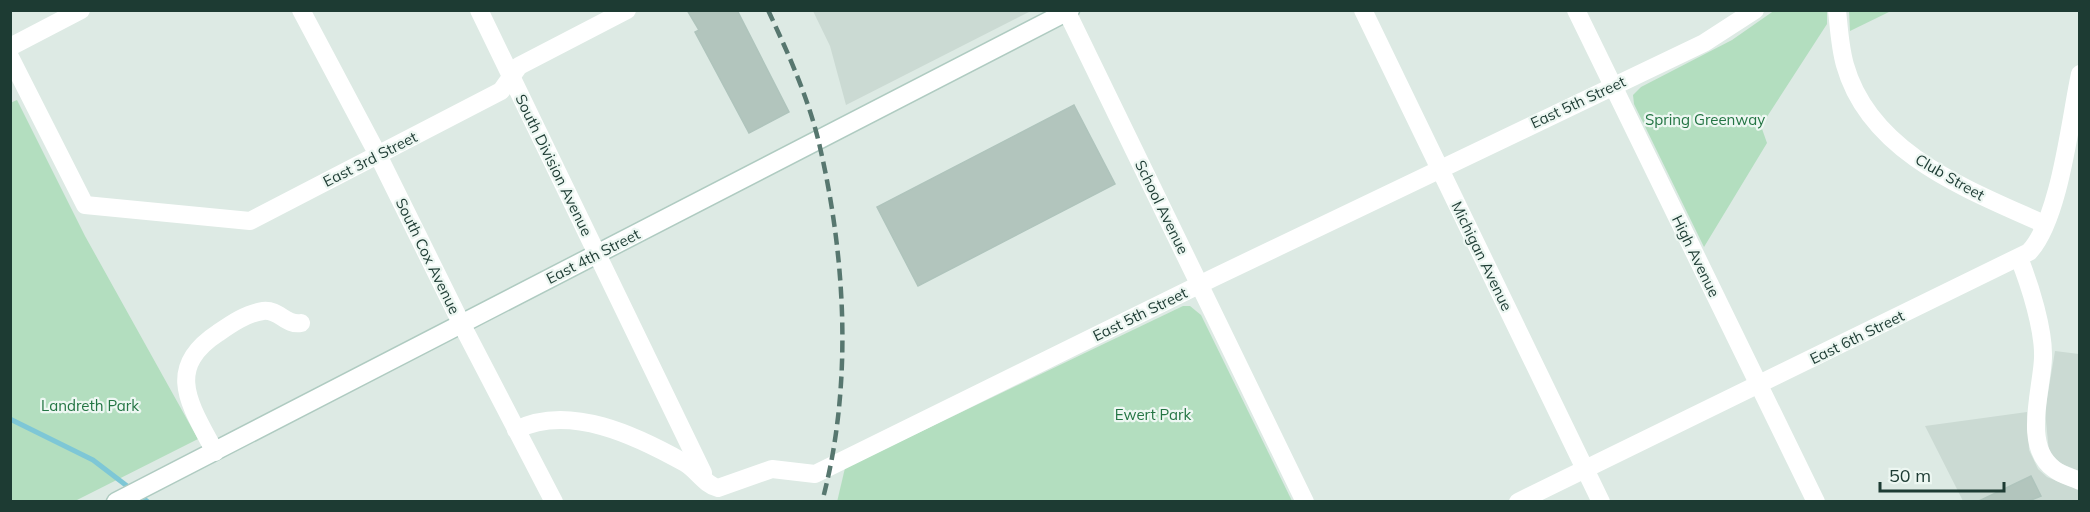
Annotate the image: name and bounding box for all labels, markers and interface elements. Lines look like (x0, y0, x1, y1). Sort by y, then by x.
street label: East 5th Street (1527, 72, 1629, 132)
street label: South Division Avenue (511, 91, 597, 239)
park label: Spring Greenway (1645, 110, 1765, 129)
street label: East 3rd Street (320, 127, 420, 191)
street label: Club Street (1912, 150, 1988, 204)
street label: School Avenue (1131, 157, 1193, 257)
street label: South Cox Avenue (392, 195, 464, 317)
street label: Michigan Avenue (1447, 198, 1517, 314)
street label: High Avenue (1668, 212, 1724, 300)
street label: East 4th Street (543, 224, 643, 288)
street label: East 5th Street (1090, 283, 1190, 345)
street label: East 6th Street (1807, 306, 1907, 368)
park label: Landreth Park (41, 396, 139, 415)
park label: Ewert Park (1115, 405, 1191, 424)
scale bar (1880, 455, 2004, 493)
text: 50 m (1889, 464, 1931, 487)

